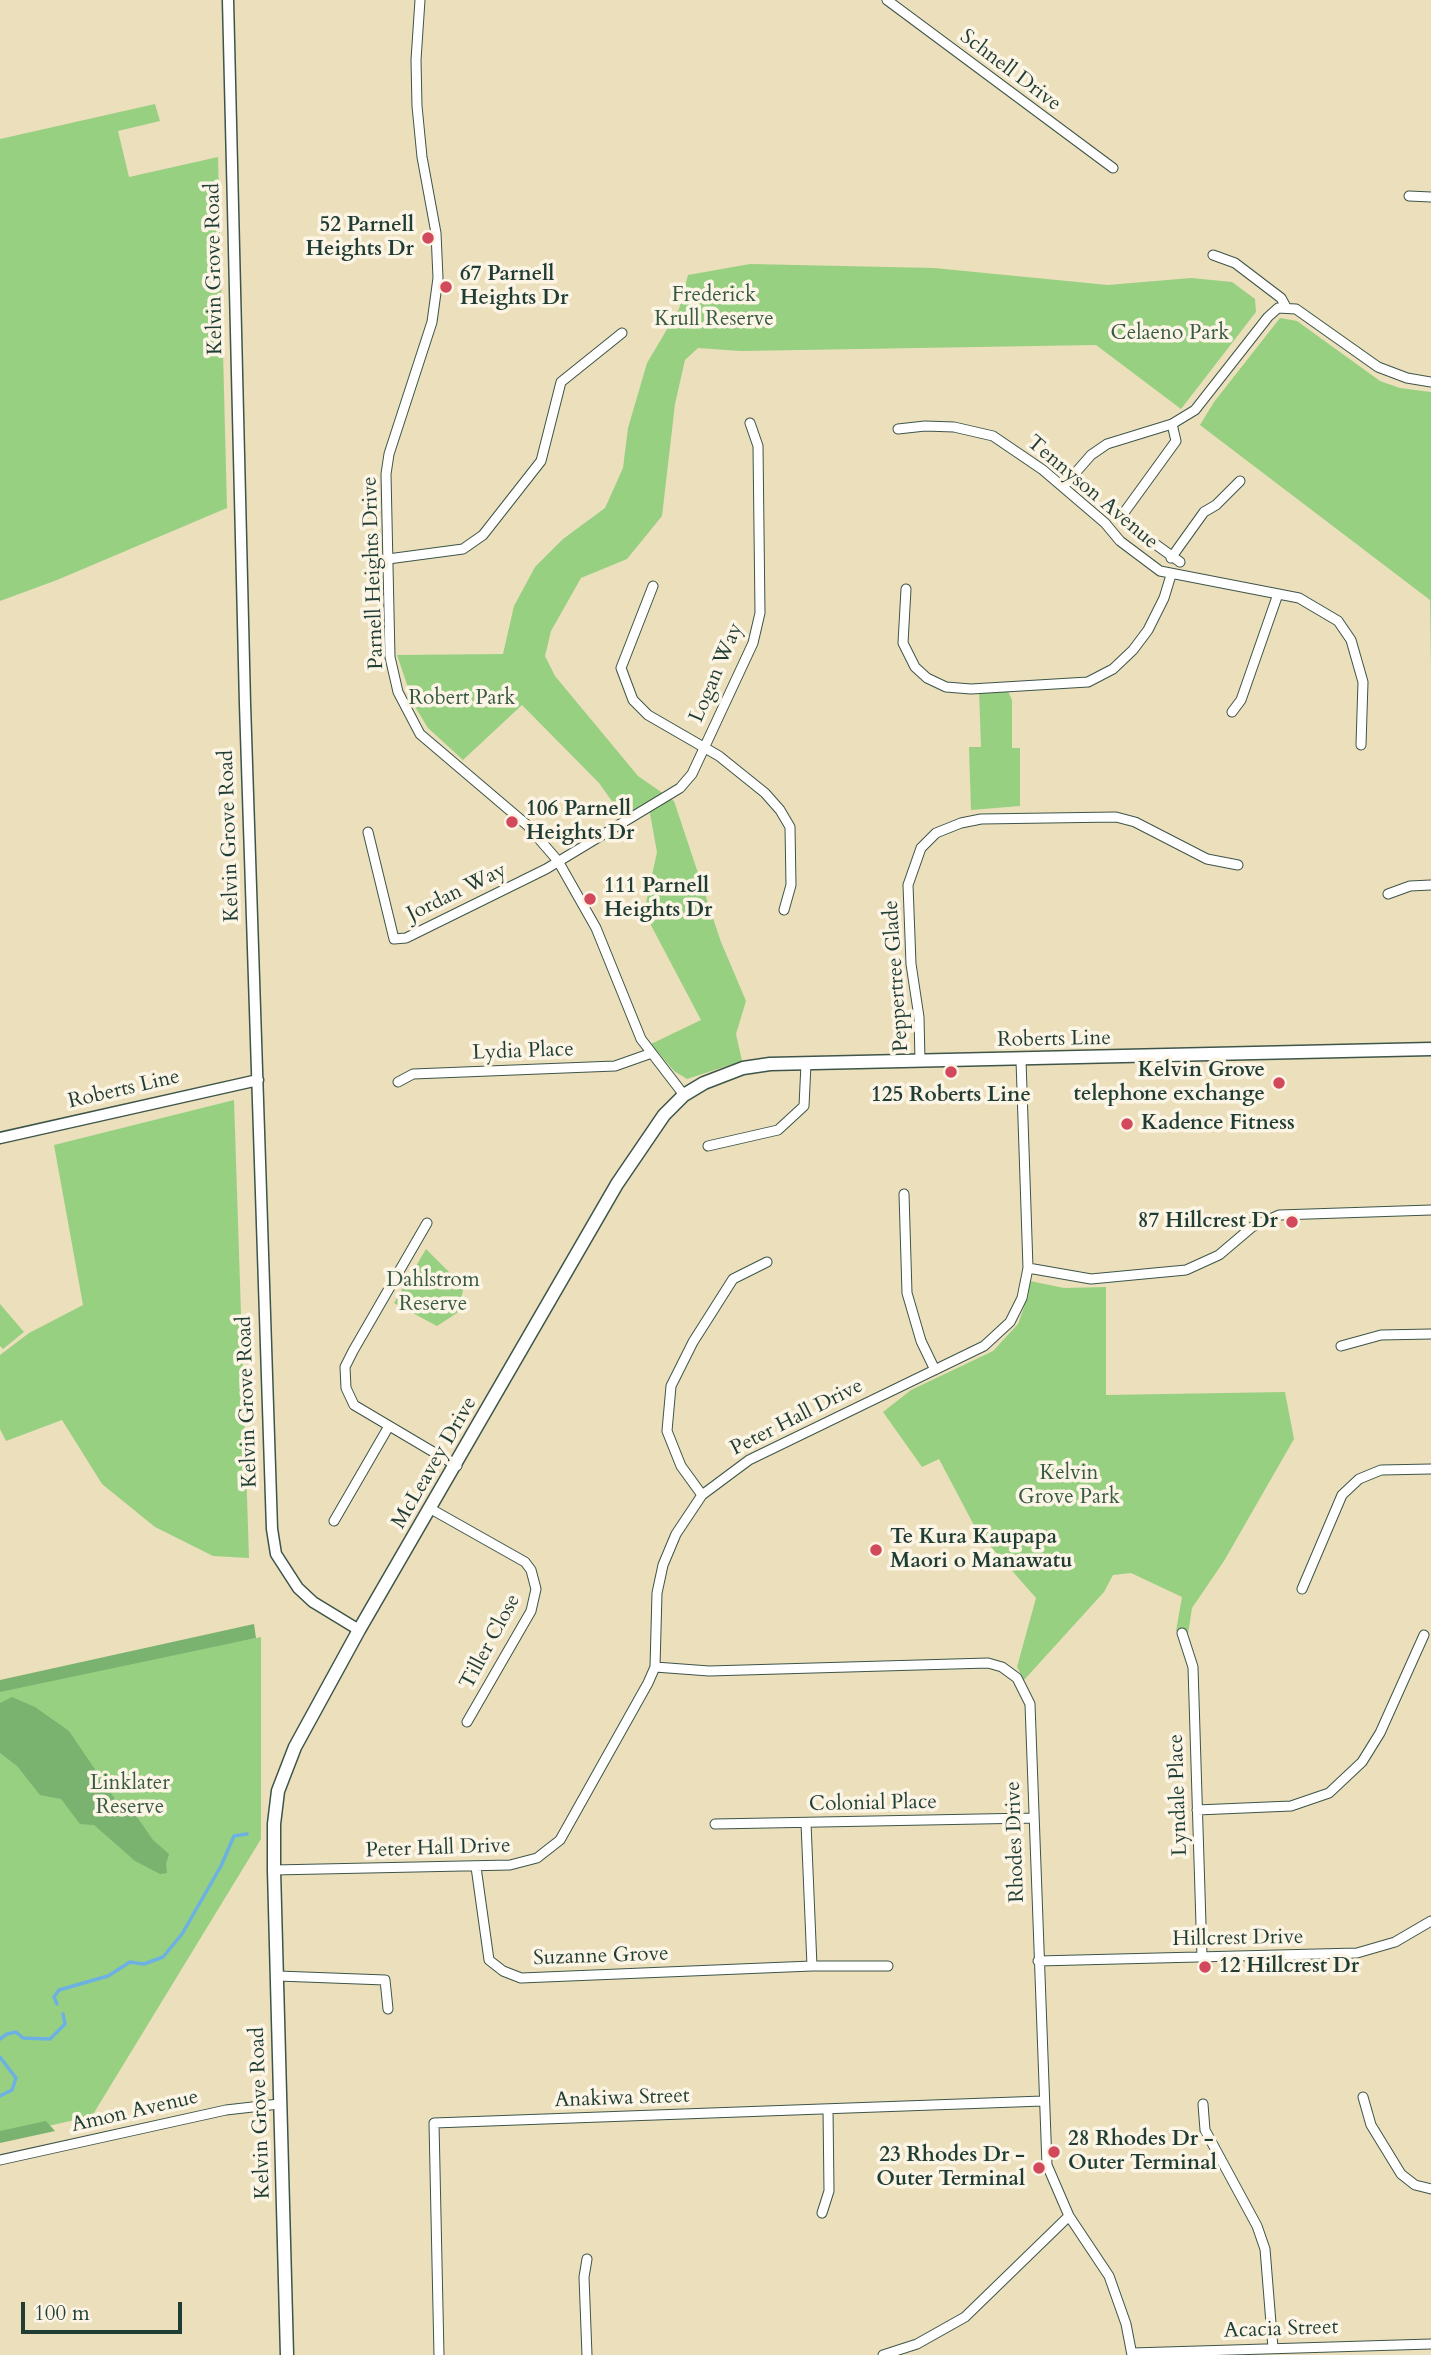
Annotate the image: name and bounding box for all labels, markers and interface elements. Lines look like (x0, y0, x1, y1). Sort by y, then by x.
street label: Schnell Drive (954, 25, 1066, 117)
street label: Kelvin Grove Road (201, 183, 229, 355)
place label: 52 Parnell Heights Dr (306, 213, 414, 263)
marker: 52 Parnell Heights Dr (420, 230, 436, 246)
place label: 67 Parnell Heights Dr (460, 262, 568, 312)
marker: 67 Parnell Heights Dr (438, 279, 454, 295)
park label: Frederick Krull Reserve (654, 283, 774, 333)
park label: Celaeno Park (1111, 321, 1229, 347)
street label: Tennyson Avenue (1021, 431, 1163, 555)
street label: Parnell Heights Drive (358, 476, 390, 670)
street label: Logan Way (685, 619, 749, 727)
park label: Robert Park (408, 686, 516, 712)
street label: Kelvin Grove Road (214, 750, 246, 922)
place label: 106 Parnell Heights Dr (526, 797, 634, 847)
marker: 106 Parnell Heights Dr (504, 814, 520, 830)
street label: Jordan Way (403, 858, 511, 928)
place label: 111 Parnell Heights Dr (604, 874, 712, 924)
marker: 111 Parnell Heights Dr (582, 891, 598, 907)
street label: Peppertree Glade (879, 899, 915, 1053)
street label: Roberts Line (997, 1026, 1111, 1054)
street label: Lydia Place (472, 1038, 574, 1066)
place label: Kelvin Grove telephone exchange (1074, 1058, 1265, 1108)
marker: 125 Roberts Line (943, 1064, 959, 1080)
street label: Roberts Line (66, 1065, 182, 1115)
marker: Kelvin Grove telephone exchange (1271, 1075, 1287, 1091)
place label: 125 Roberts Line (871, 1083, 1031, 1109)
place label: Kadence Fitness (1141, 1111, 1295, 1137)
marker: Kadence Fitness (1119, 1116, 1135, 1132)
place label: 87 Hillcrest Dr (1138, 1209, 1278, 1235)
marker: 87 Hillcrest Dr (1284, 1214, 1300, 1230)
park label: Dahlstrom Reserve (386, 1268, 480, 1318)
street label: Kelvin Grove Road (232, 1316, 264, 1488)
street label: Peter Hall Drive (727, 1374, 867, 1462)
street label: McLeavey Drive (387, 1392, 483, 1534)
park label: Kelvin Grove Park (1018, 1461, 1120, 1511)
place label: Te Kura Kaupapa Maori o Manawatu (890, 1525, 1073, 1575)
marker: Te Kura Kaupapa Maori o Manawatu (868, 1542, 884, 1558)
street label: Tiller Close (455, 1590, 527, 1694)
street label: Lyndale Place (1164, 1733, 1194, 1857)
park label: Linklater Reserve (90, 1771, 170, 1821)
street label: Rhodes Drive (1001, 1781, 1031, 1903)
street label: Colonial Place (809, 1790, 937, 1818)
street label: Peter Hall Drive (365, 1834, 511, 1864)
street label: Hillcrest Drive (1172, 1925, 1304, 1953)
street label: Suzanne Grove (533, 1942, 669, 1972)
place label: 12 Hillcrest Dr (1219, 1954, 1359, 1980)
marker: 12 Hillcrest Dr (1197, 1959, 1213, 1975)
street label: Kelvin Grove Road (245, 2027, 277, 2199)
street label: Anakiwa Street (554, 2084, 690, 2114)
street label: Amon Avenue (69, 2085, 201, 2139)
place label: 28 Rhodes Dr - Outer Terminal (1068, 2127, 1217, 2177)
place label: 23 Rhodes Dr - Outer Terminal (876, 2143, 1025, 2193)
marker: 28 Rhodes Dr - Outer Terminal (1046, 2144, 1062, 2160)
marker: 23 Rhodes Dr - Outer Terminal (1031, 2160, 1047, 2176)
scale bar (24, 2288, 186, 2332)
text: 100 m (34, 2299, 90, 2328)
street label: Acacia Street (1223, 2315, 1339, 2345)

